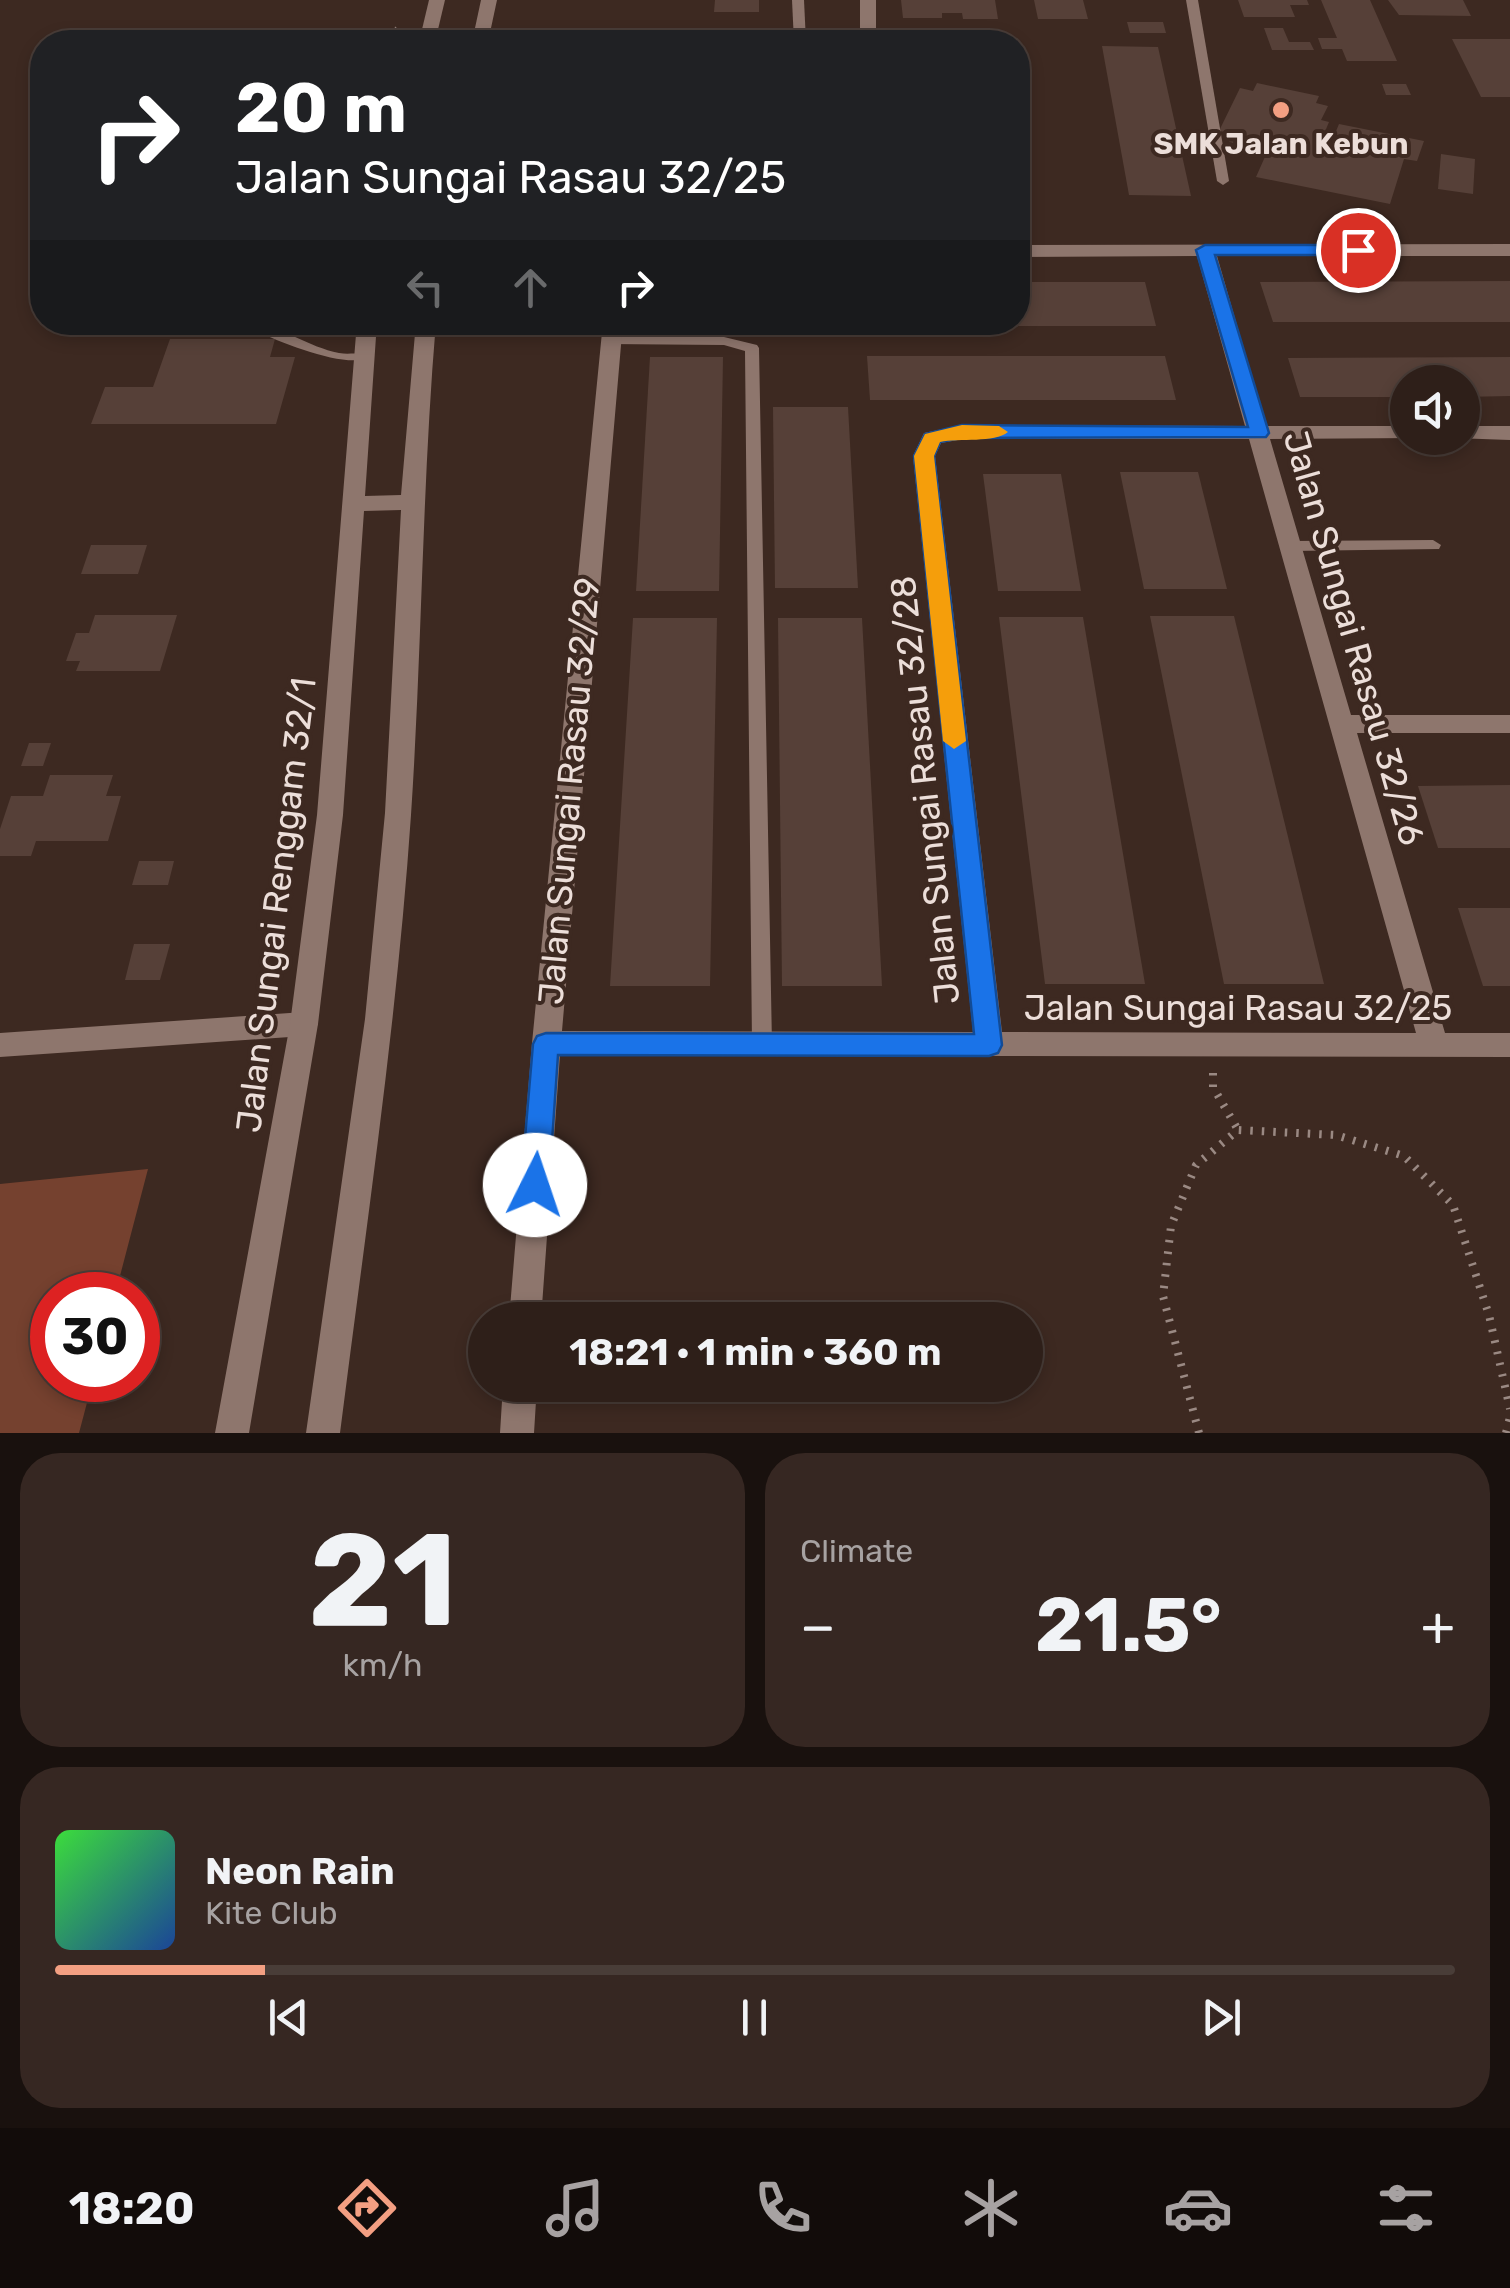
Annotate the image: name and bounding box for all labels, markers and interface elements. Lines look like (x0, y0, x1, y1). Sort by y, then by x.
text: 20 m (235, 67, 407, 150)
icon: right (70, 70, 200, 200)
marker: SMK Jalan Kebun (1270, 99, 1292, 121)
place label: SMK Jalan Kebun (1154, 126, 1408, 162)
text: Jalan Sungai Rasau 32/25 (235, 151, 786, 204)
pin (1316, 208, 1401, 293)
icon: arrive (1331, 223, 1386, 278)
icon: left (398, 260, 453, 315)
icon: ahead (503, 260, 558, 315)
icon: right (608, 260, 663, 315)
map controls (1390, 365, 1480, 455)
button: sound (1390, 365, 1480, 455)
street label: Jalan Sungai Rasau 32/26 (1275, 426, 1433, 850)
street label: Jalan Sungai Rasau 32/28 (882, 574, 968, 1006)
street label: Jalan Sungai Rasau 32/29 (529, 576, 609, 1006)
street label: Jalan Sungai Renggam 32/1 (227, 675, 325, 1135)
street label: Jalan Sungai Rasau 32/25 (1024, 987, 1452, 1029)
position arrow (483, 1133, 587, 1237)
speed limit sign: 30 (30, 1272, 160, 1402)
text: 18:21 · 1 min · 360 m (569, 1329, 942, 1375)
text: 21 (308, 1503, 457, 1658)
text: Climate (800, 1532, 913, 1570)
text: 21.5° (1035, 1581, 1222, 1670)
text: − (800, 1594, 836, 1659)
text: + (1421, 1594, 1455, 1659)
text: km/h (343, 1646, 422, 1684)
text: Neon Rain (205, 1848, 395, 1894)
text: Kite Club (205, 1894, 338, 1932)
icon: previous (261, 1990, 316, 2045)
icon: pause (727, 1990, 782, 2045)
icon: next (1194, 1990, 1249, 2045)
icon: directions (332, 2173, 402, 2243)
icon: music (540, 2173, 610, 2243)
icon: phone (748, 2173, 818, 2243)
icon: climate (956, 2173, 1026, 2243)
icon: car (1163, 2173, 1233, 2243)
icon: filters (1371, 2173, 1441, 2243)
text: 18:20 (69, 2182, 195, 2235)

